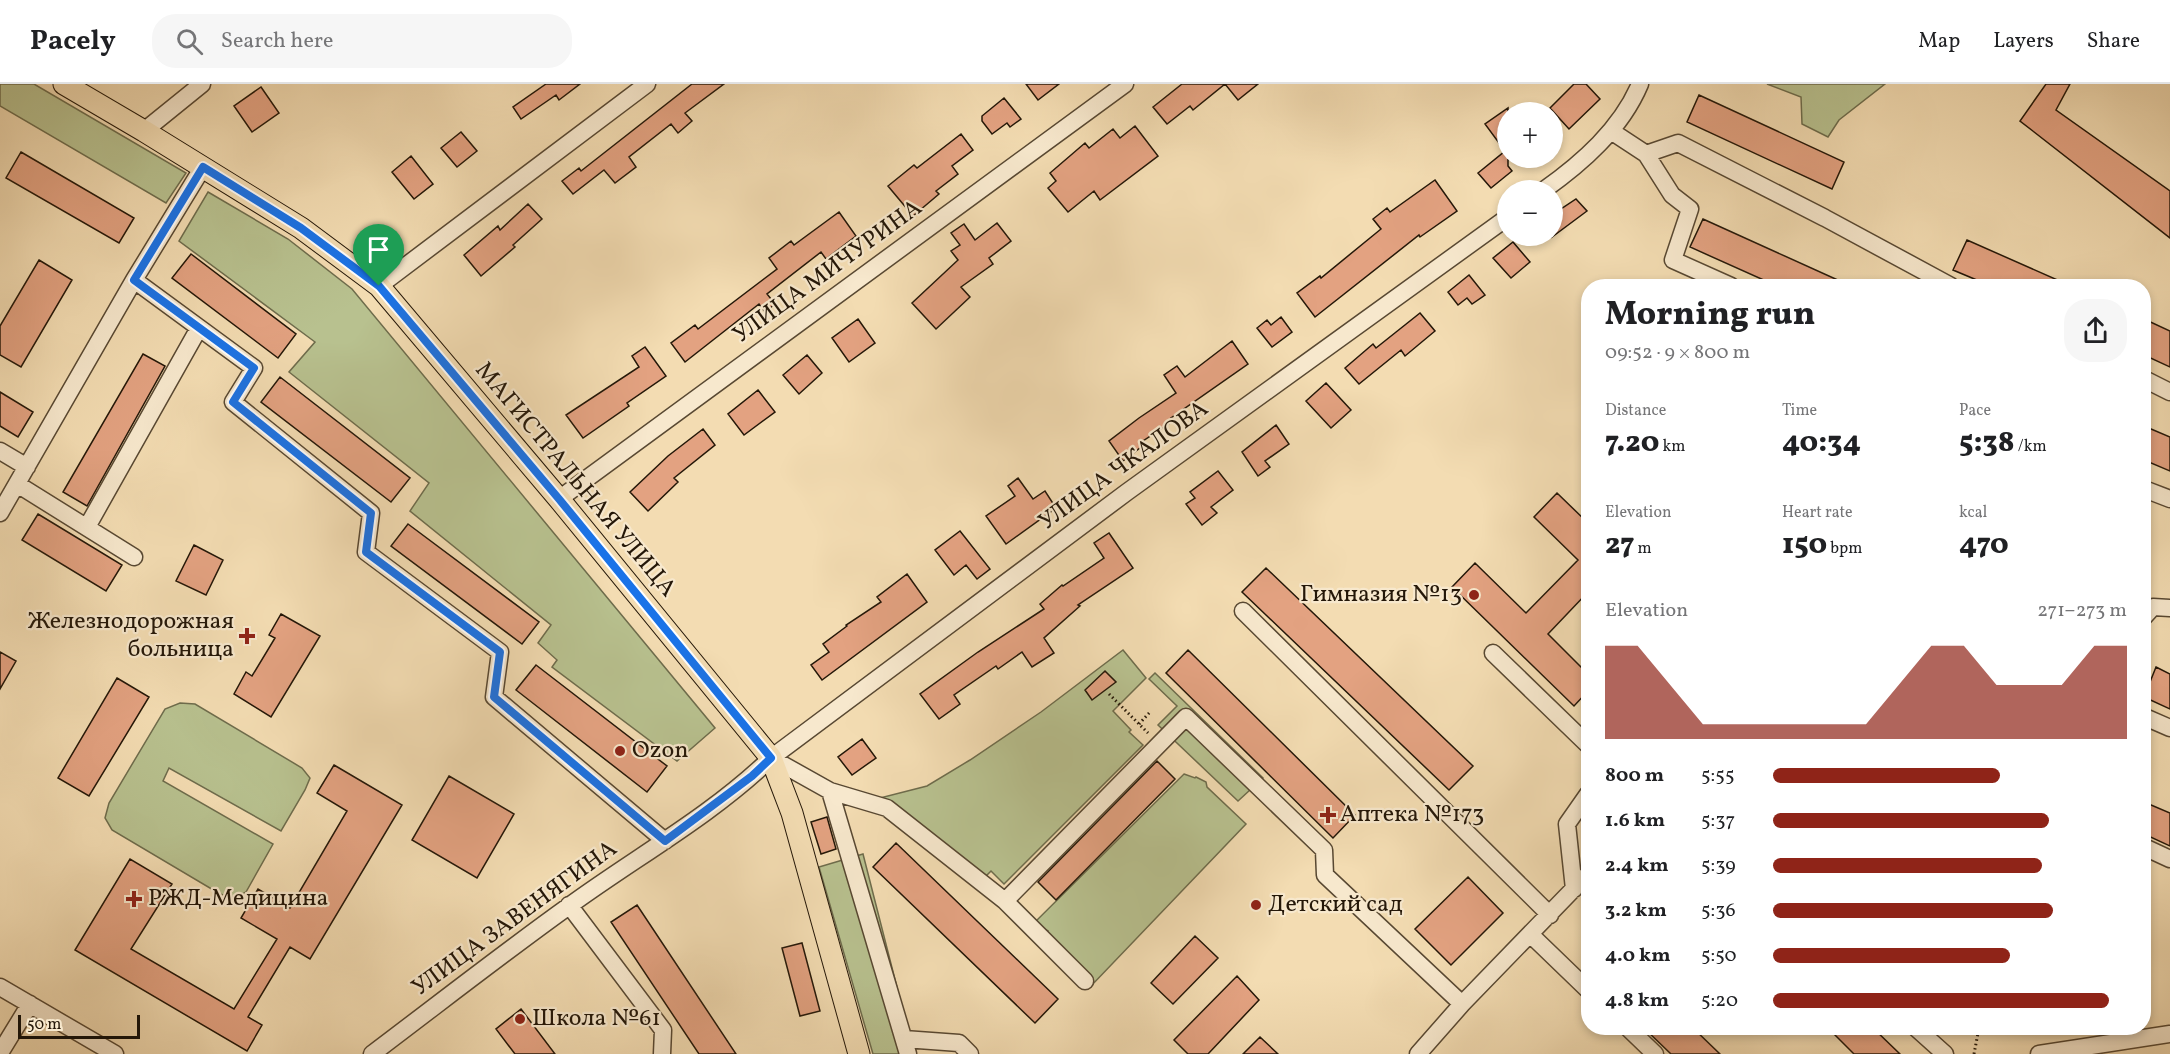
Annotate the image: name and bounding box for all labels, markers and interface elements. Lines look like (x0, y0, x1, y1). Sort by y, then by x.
search box (152, 14, 572, 68)
text: Pacely (30, 22, 116, 61)
icon: search (173, 25, 206, 58)
text: Search here (221, 26, 334, 57)
text: Map (1918, 27, 1960, 56)
text: Layers (1993, 27, 2054, 56)
text: Share (2087, 27, 2140, 56)
map controls (1497, 102, 1563, 246)
button: + (1497, 102, 1563, 168)
button: − (1497, 180, 1563, 246)
street label: УЛИЦА МИЧУРИНА (726, 192, 930, 352)
pin (353, 224, 404, 286)
icon: arrive (362, 233, 395, 266)
text: Morning run (1605, 293, 1815, 339)
button: share (2064, 299, 2127, 362)
text: 09:52 · 9 × 800 m (1605, 339, 1750, 367)
street label: МАГИСТРАЛЬНАЯ УЛИЦА (466, 355, 684, 605)
street label: УЛИЦА ЧКАЛОВА (1032, 393, 1216, 539)
text: Distance (1605, 400, 1666, 422)
text: Time (1782, 400, 1817, 422)
text: Pace (1959, 400, 1991, 422)
text: 7.20 (1605, 422, 1659, 464)
text: 40:34 (1782, 422, 1861, 464)
text: 5:38 (1959, 422, 2015, 464)
text: km (1659, 436, 1685, 458)
text: /km (2015, 436, 2047, 458)
text: Elevation (1605, 502, 1672, 524)
text: Heart rate (1782, 502, 1853, 524)
text: kcal (1959, 502, 1987, 524)
text: 27 (1605, 524, 1634, 566)
text: 150 (1782, 524, 1827, 566)
text: 470 (1959, 524, 2009, 566)
text: m (1634, 538, 1652, 560)
text: bpm (1827, 538, 1862, 560)
place label: Гимназия №13 (1300, 578, 1462, 612)
marker: Гимназия №13 (1467, 588, 1481, 602)
text: Elevation (1605, 597, 1688, 625)
text: 271–273 m (2037, 597, 2127, 625)
place label: Железнодорожная больница (27, 605, 234, 667)
marker: Железнодорожная больница (238, 627, 256, 645)
place label: Ozon (632, 734, 689, 768)
marker: Ozon (613, 744, 627, 758)
text: 800 m (1605, 762, 1664, 790)
text: 5:55 (1701, 762, 1735, 790)
place label: Аптека №173 (1340, 798, 1484, 832)
text: 1.6 km (1605, 807, 1665, 835)
text: 5:37 (1701, 807, 1735, 835)
marker: Аптека №173 (1321, 808, 1335, 822)
street label: УЛИЦА ЗАВЕНЯГИНА (405, 833, 625, 1005)
text: 2.4 km (1605, 852, 1669, 880)
text: 5:39 (1701, 852, 1736, 880)
place label: РЖД-Медицина (148, 882, 329, 916)
place label: Детский сад (1268, 888, 1403, 922)
marker: РЖД-Медицина (125, 890, 143, 908)
text: 3.2 km (1605, 897, 1667, 925)
text: 5:36 (1701, 897, 1736, 925)
marker: Детский сад (1249, 898, 1263, 912)
text: 4.0 km (1605, 942, 1671, 970)
text: 5:50 (1701, 942, 1737, 970)
text: 4.8 km (1605, 987, 1669, 1015)
text: 5:20 (1701, 987, 1738, 1015)
place label: Школа №61 (532, 1002, 661, 1036)
scale bar (18, 1012, 140, 1040)
marker: Школа №61 (513, 1012, 527, 1026)
text: 50 m (27, 1014, 61, 1036)

